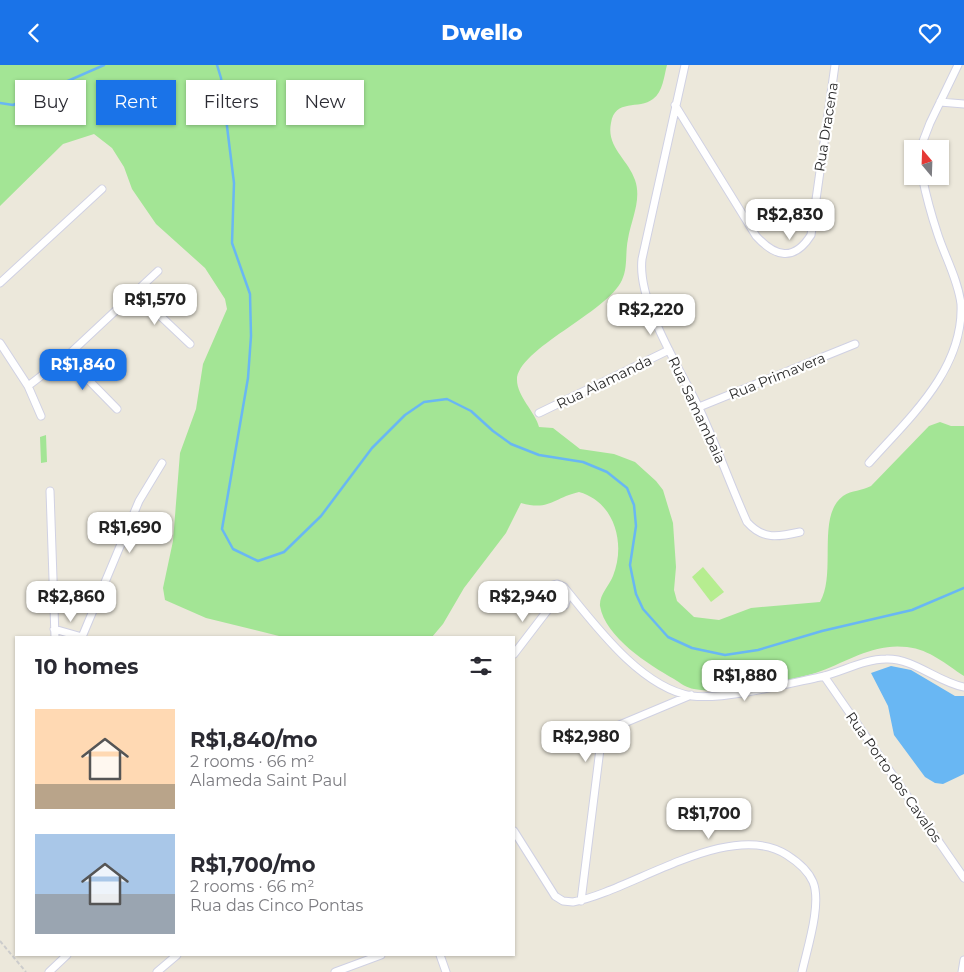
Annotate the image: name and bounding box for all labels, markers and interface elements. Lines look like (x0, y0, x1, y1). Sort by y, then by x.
icon: back (20, 19, 48, 47)
text: Dwello (441, 19, 523, 46)
icon: heart (916, 19, 944, 47)
chip: Buy (15, 80, 86, 125)
chip: Rent (96, 80, 176, 125)
chip: Filters (186, 80, 276, 125)
chip: New (286, 80, 364, 125)
street label: Rua Dracena (810, 81, 842, 173)
north arrow (904, 140, 949, 185)
map controls (904, 140, 949, 185)
pin: R$2,830 (744, 199, 836, 241)
text: R$2,830 (757, 205, 823, 224)
pin: R$1,570 (109, 283, 201, 326)
text: R$1,570 (124, 290, 186, 309)
pin: R$2,220 (605, 293, 697, 336)
text: R$2,220 (618, 300, 684, 319)
street label: Rua Primavera (726, 348, 828, 404)
pin: R$1,840 (37, 349, 129, 391)
street label: Rua Alamanda (553, 351, 655, 413)
street label: Rua Samambaia (664, 354, 730, 466)
text: R$1,840 (51, 355, 115, 374)
pin: R$1,690 (84, 511, 176, 554)
text: R$1,690 (98, 518, 162, 537)
pin: R$2,860 (25, 581, 117, 623)
pin: R$2,940 (477, 581, 569, 623)
text: R$2,860 (37, 587, 105, 606)
text: R$2,940 (489, 587, 557, 606)
icon: filters (467, 652, 495, 680)
text: 10 homes (35, 654, 138, 679)
pin: R$1,880 (699, 659, 791, 702)
text: R$1,880 (713, 666, 777, 685)
street label: Rua Porto dos Cavalos (842, 708, 946, 846)
pin: R$2,980 (540, 721, 632, 763)
text: R$1,840/mo (190, 727, 318, 752)
text: R$2,980 (552, 727, 620, 746)
icon: home (75, 729, 135, 789)
text: 2 rooms · 66 m² (190, 752, 314, 771)
text: Alameda Saint Paul (190, 771, 347, 790)
pin: R$1,700 (663, 797, 755, 840)
text: R$1,700 (677, 804, 741, 823)
text: R$1,700/mo (190, 852, 315, 877)
icon: home (75, 854, 135, 914)
text: 2 rooms · 66 m² (190, 877, 314, 896)
text: Rua das Cinco Pontas (190, 896, 363, 915)

